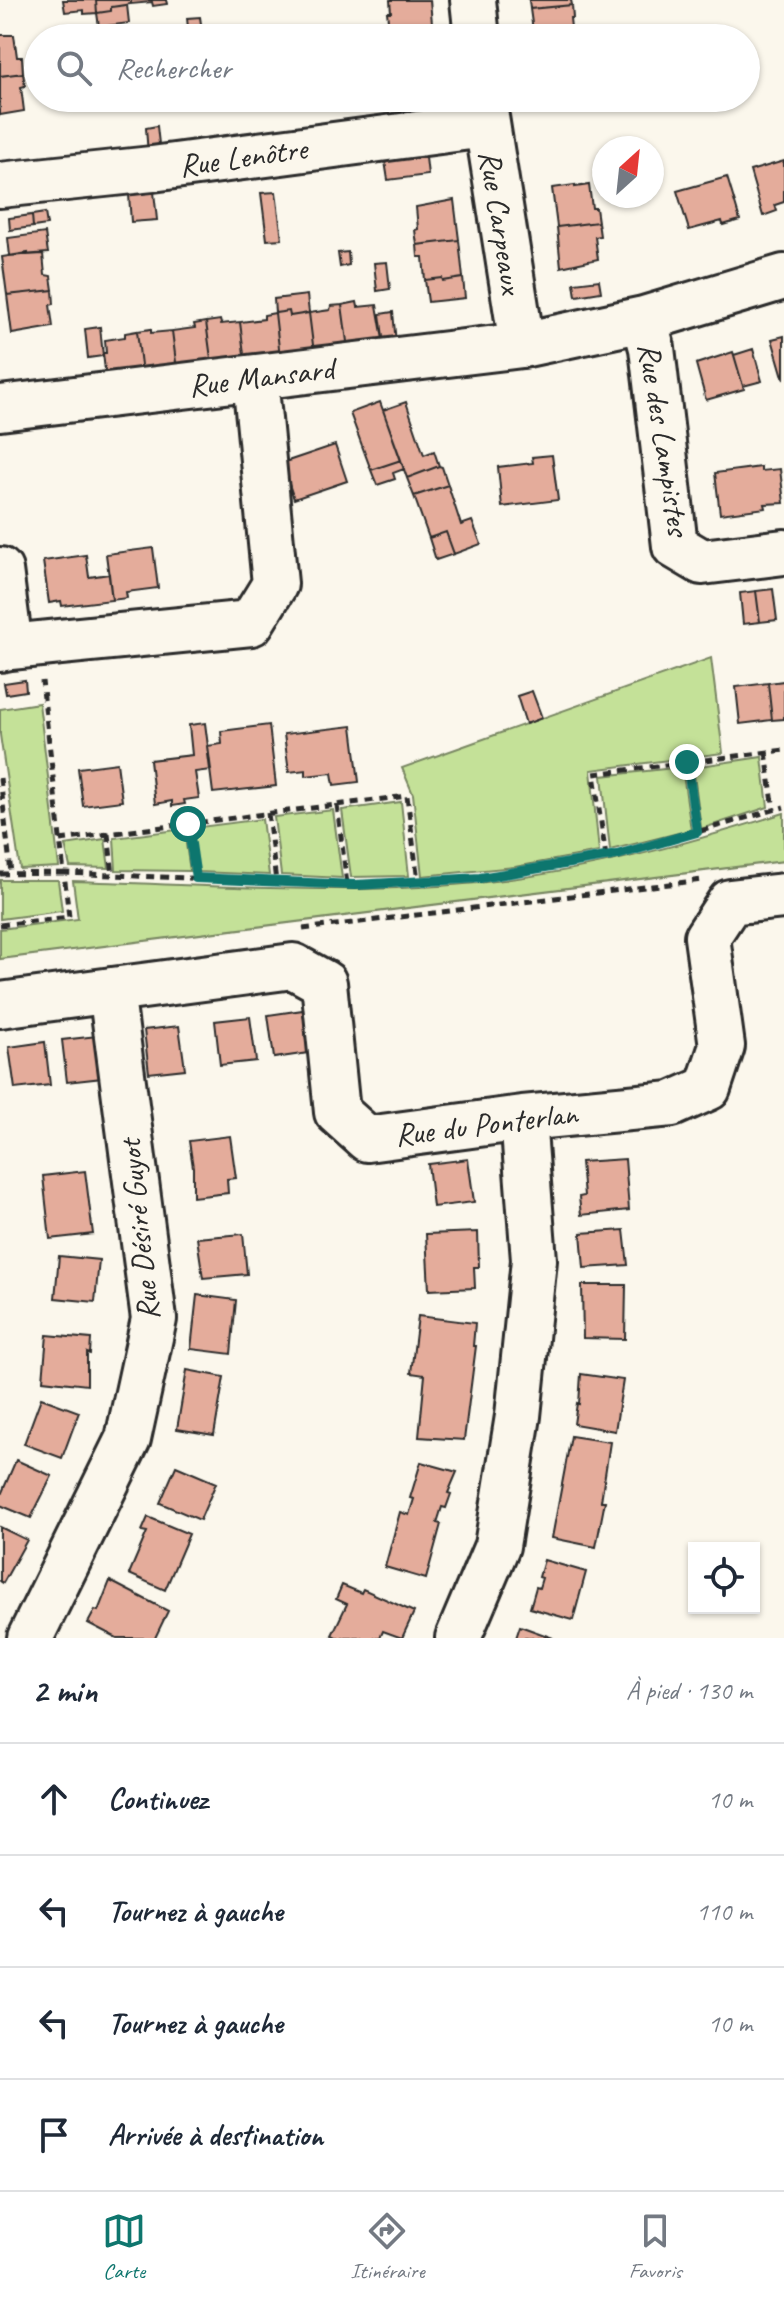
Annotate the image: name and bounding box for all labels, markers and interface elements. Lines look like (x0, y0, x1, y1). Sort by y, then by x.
search box (24, 24, 760, 112)
icon: search (52, 46, 96, 90)
text: Rechercher (116, 49, 231, 87)
street label: Rue Lenôtre (177, 127, 312, 186)
north arrow (592, 136, 664, 208)
street label: Rue Carpeaux (469, 147, 533, 299)
street label: Rue des Lampistes (629, 340, 700, 541)
street label: Rue Mansard (186, 347, 340, 406)
route end (669, 744, 705, 780)
route start (170, 806, 206, 842)
street label: Rue du Ponterlan (392, 1092, 581, 1156)
street label: Rue Désiré Guyot (109, 1134, 169, 1323)
map controls (688, 1542, 760, 1614)
button: locate (688, 1542, 760, 1614)
text: 2 min (32, 1669, 97, 1712)
text: À pied · 130 m (626, 1674, 752, 1707)
icon: ahead (32, 1777, 76, 1821)
text: Continuez (108, 1780, 207, 1818)
text: 10 m (708, 1783, 752, 1816)
icon: left (32, 1889, 76, 1933)
text: Tournez à gauche (108, 1892, 283, 1930)
text: 110 m (696, 1895, 752, 1928)
icon: left (32, 2001, 76, 2045)
text: Tournez à gauche (108, 2004, 283, 2042)
text: 10 m (708, 2007, 752, 2040)
icon: arrive (32, 2113, 76, 2157)
text: Arrivée à destination (108, 2116, 323, 2154)
tab: Carte (102, 2209, 146, 2285)
tab: Itinéraire (350, 2209, 425, 2285)
tab: Favoris (629, 2209, 682, 2285)

